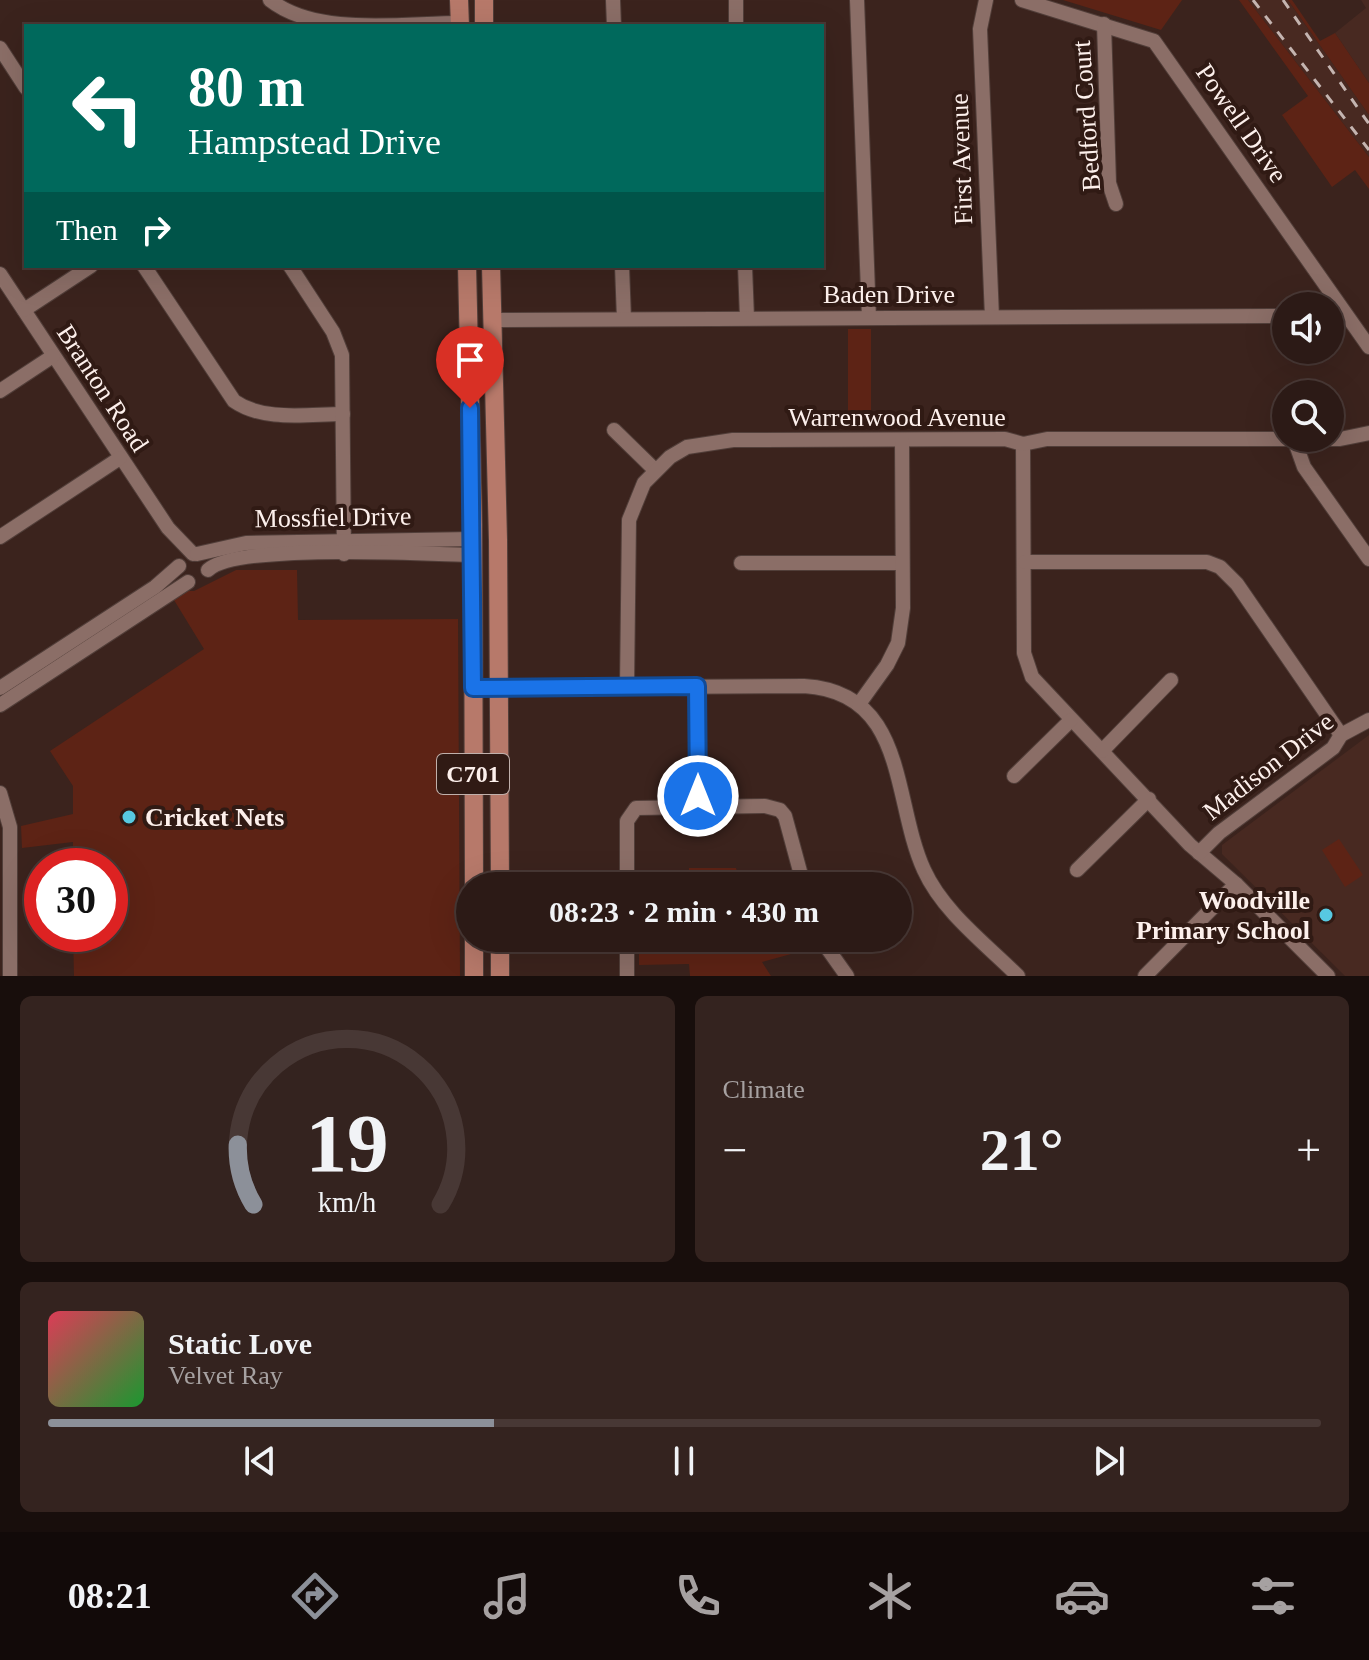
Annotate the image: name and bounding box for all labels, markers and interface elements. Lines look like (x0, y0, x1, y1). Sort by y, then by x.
street label: Bedford Court (1067, 39, 1106, 192)
icon: left (56, 56, 160, 160)
text: 80 m (188, 56, 305, 118)
street label: Powell Drive (1190, 58, 1293, 188)
street label: First Avenue (945, 93, 978, 225)
text: Hampstead Drive (188, 122, 441, 162)
icon: right (134, 208, 178, 252)
text: Then (56, 213, 118, 246)
street label: Baden Drive (823, 280, 955, 309)
map controls (1272, 292, 1344, 452)
button: sound (1272, 292, 1344, 364)
street label: Branton Road (51, 320, 154, 457)
pin (436, 326, 504, 408)
icon: arrive (448, 338, 492, 382)
button: search (1272, 380, 1344, 452)
street label: Warrenwood Avenue (788, 403, 1006, 432)
street label: Mossfiel Drive (254, 502, 412, 533)
street label: Madison Drive (1198, 707, 1339, 826)
road number: C701 (437, 754, 509, 794)
position arrow (656, 754, 740, 838)
place label: Cricket Nets (145, 803, 284, 832)
marker: Cricket Nets (120, 808, 138, 826)
speed limit sign: 30 (24, 848, 128, 952)
place label: Woodville Primary School (1136, 886, 1310, 945)
text: 08:23 · 2 min · 430 m (549, 895, 819, 928)
marker: Woodville Primary School (1317, 906, 1335, 924)
text: Climate (723, 1075, 805, 1104)
text: 19 (306, 1097, 389, 1189)
text: 21° (980, 1117, 1064, 1183)
text: − (723, 1126, 747, 1175)
text: + (1296, 1126, 1321, 1175)
text: km/h (318, 1187, 377, 1218)
text: Static Love (168, 1327, 312, 1360)
text: Velvet Ray (168, 1361, 283, 1390)
icon: previous (238, 1439, 282, 1483)
icon: pause (662, 1439, 706, 1483)
icon: next (1087, 1439, 1131, 1483)
icon: directions (287, 1568, 343, 1624)
icon: music (479, 1568, 535, 1624)
icon: phone (670, 1568, 726, 1624)
icon: climate (862, 1568, 918, 1624)
icon: car (1054, 1568, 1110, 1624)
icon: filters (1245, 1568, 1301, 1624)
text: 08:21 (68, 1576, 152, 1616)

